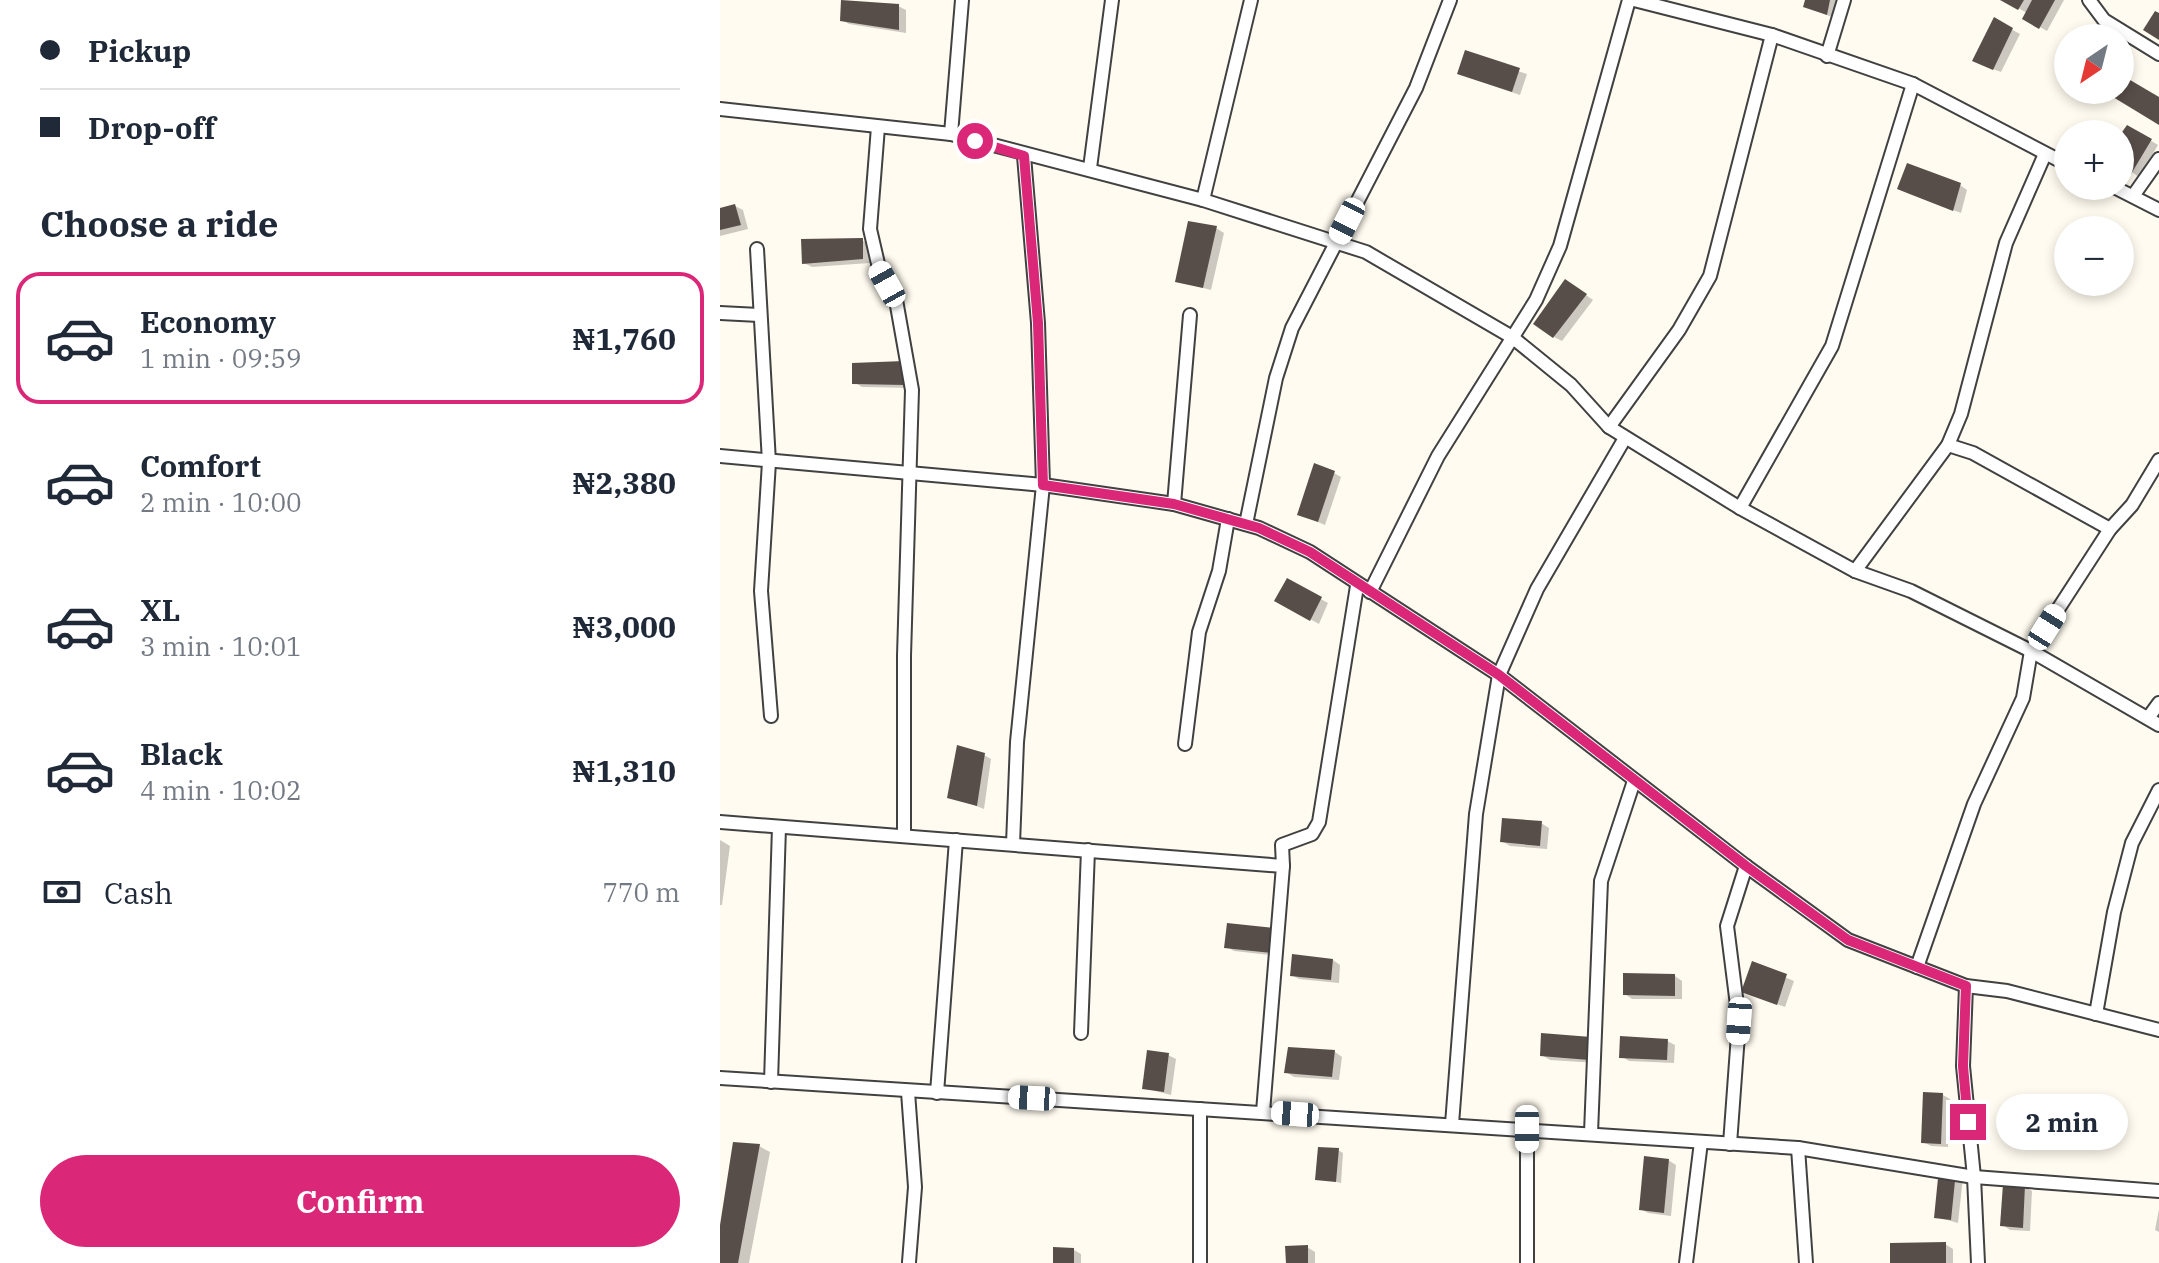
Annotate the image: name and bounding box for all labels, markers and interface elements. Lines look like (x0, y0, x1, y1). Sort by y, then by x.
north arrow (2054, 24, 2134, 104)
map controls (2054, 24, 2134, 296)
text: Pickup (88, 31, 191, 70)
text: Drop-off (88, 108, 216, 147)
button: + (2054, 120, 2134, 200)
route start (957, 123, 993, 159)
car (1325, 194, 1369, 248)
text: Choose a ride (40, 200, 279, 247)
button: − (2054, 216, 2134, 296)
car (865, 257, 909, 311)
icon: car (44, 302, 116, 374)
text: Economy (140, 302, 276, 341)
text: ₦1,760 (572, 319, 676, 358)
text: 1 min · 09:59 (140, 341, 302, 375)
icon: car (44, 446, 116, 518)
text: Comfort (140, 446, 261, 485)
text: ₦2,380 (572, 463, 676, 502)
text: 2 min · 10:00 (140, 485, 302, 519)
icon: car (44, 590, 116, 662)
text: XL (140, 590, 180, 629)
car (2024, 600, 2070, 654)
text: ₦3,000 (572, 607, 676, 646)
text: 3 min · 10:01 (140, 629, 302, 663)
icon: car (44, 734, 116, 806)
text: Black (140, 734, 223, 773)
text: ₦1,310 (572, 751, 676, 790)
text: 4 min · 10:02 (140, 773, 302, 807)
icon: cash (40, 870, 84, 914)
text: Cash (104, 873, 173, 912)
text: 770 m (602, 875, 680, 909)
car (1725, 996, 1753, 1046)
car (1007, 1085, 1057, 1111)
callout: 2 min (1996, 1094, 2128, 1150)
car (1270, 1100, 1320, 1128)
route end (1950, 1104, 1986, 1140)
car (1515, 1105, 1539, 1153)
text: 2 min (2026, 1105, 2098, 1139)
button: Confirm (40, 1155, 680, 1247)

